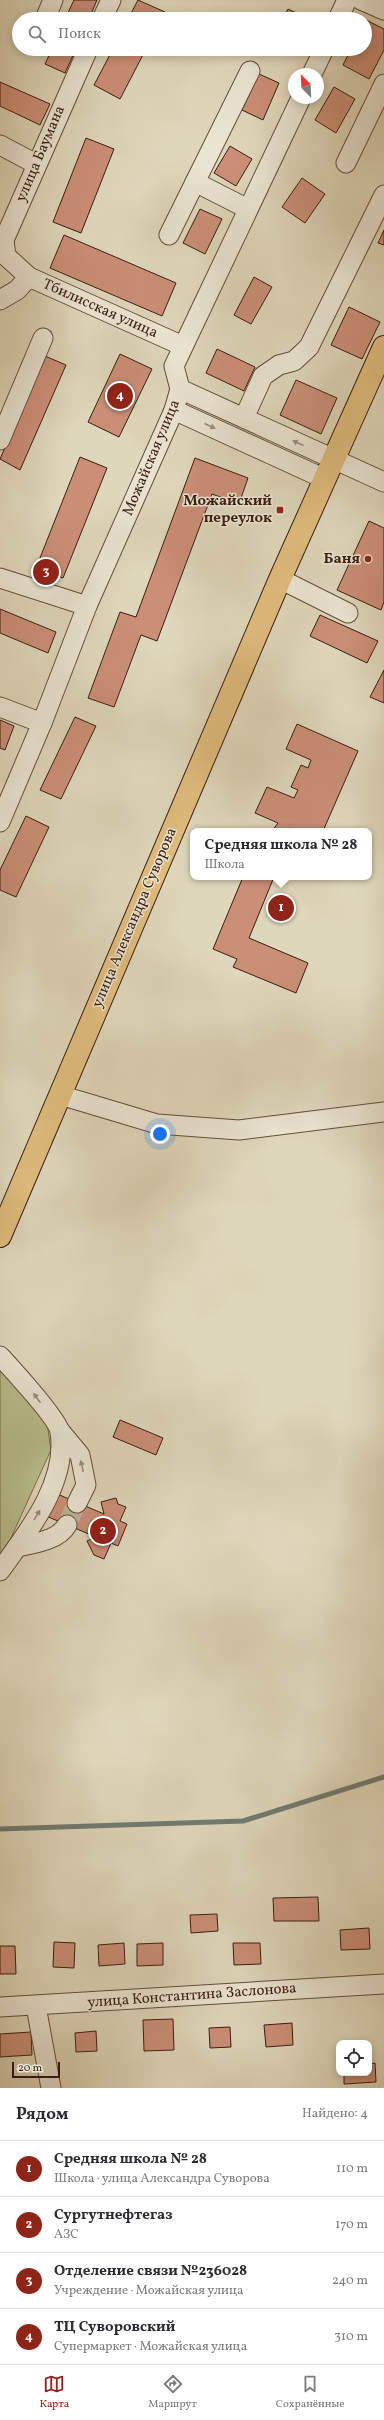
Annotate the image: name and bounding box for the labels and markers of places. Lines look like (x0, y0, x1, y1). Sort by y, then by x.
pin: 4 (107, 381, 133, 411)
place label: Можайский переулок (183, 491, 272, 529)
marker: Можайский переулок (275, 505, 285, 515)
place label: Баня (324, 549, 360, 570)
marker: Баня (363, 554, 373, 564)
pin: 3 (33, 557, 59, 587)
pin: 1 (268, 893, 294, 923)
pin: 2 (90, 1516, 116, 1546)

